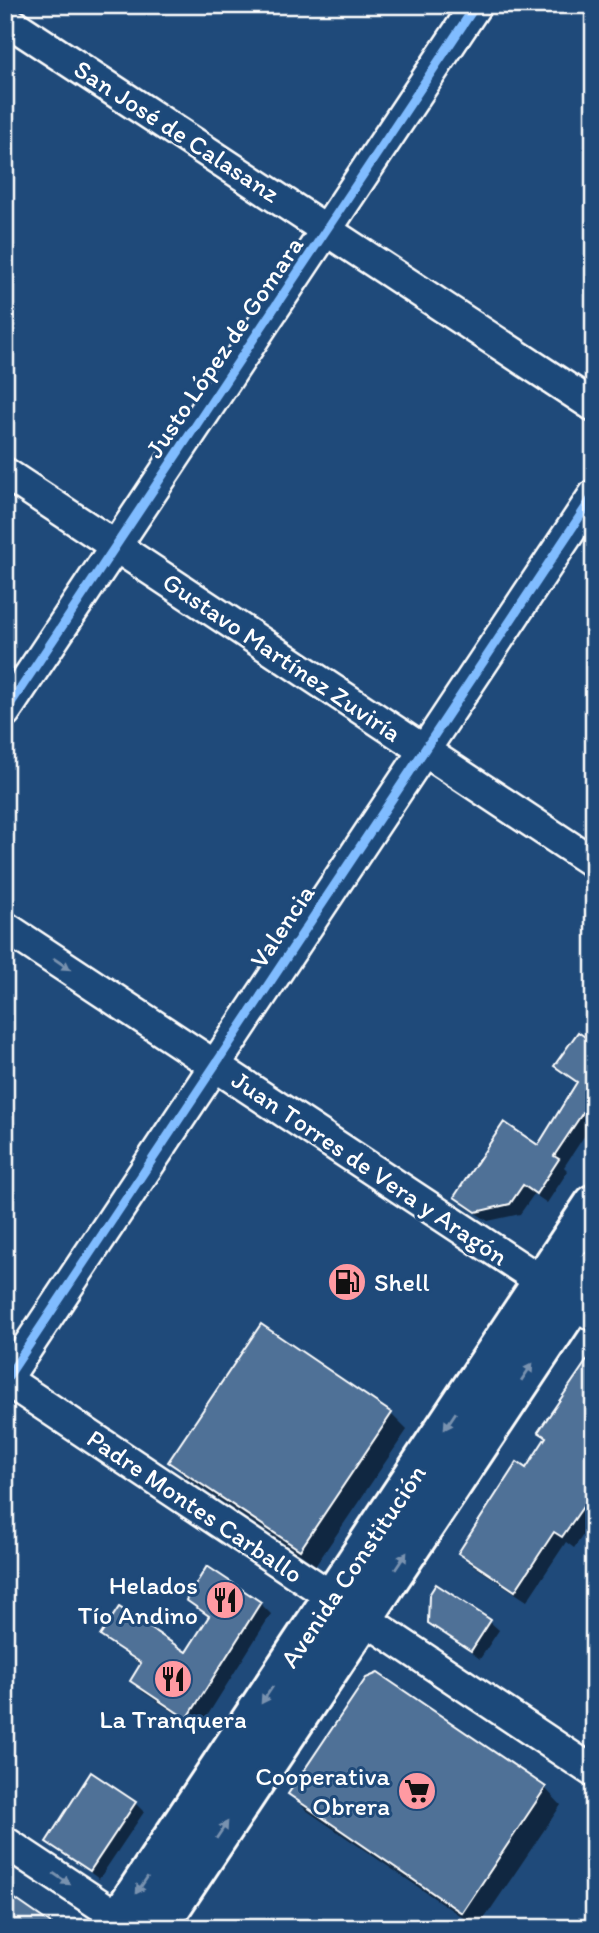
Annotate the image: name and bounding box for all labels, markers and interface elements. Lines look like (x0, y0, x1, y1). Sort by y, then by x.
street label: San José de Calasanz (68, 53, 286, 209)
street label: Justo López de Gomara (138, 230, 310, 464)
street label: Gustavo Martínez Zuviría (157, 565, 408, 749)
street label: Valencia (243, 878, 322, 974)
one-way arrow (52, 958, 72, 971)
street label: Juan Torres de Vera y Aragón (226, 1064, 514, 1273)
fuel station icon: Shell (326, 1261, 368, 1303)
place label: Shell (374, 1266, 430, 1298)
one-way arrow (520, 1362, 533, 1381)
one-way arrow (444, 1411, 457, 1430)
street label: Padre Montes Carballo (81, 1422, 309, 1590)
street label: Avenida Constitución (273, 1458, 433, 1674)
one-way arrow (394, 1552, 408, 1570)
place label: Helados Tío Andino (78, 1569, 198, 1631)
restaurant icon: Helados Tío Andino (204, 1579, 246, 1621)
restaurant icon: La Tranquera (152, 1658, 194, 1700)
one-way arrow (261, 1685, 274, 1705)
place label: La Tranquera (99, 1703, 247, 1735)
place label: Cooperativa Obrera (255, 1760, 390, 1822)
supermarket icon: Cooperativa Obrera (396, 1770, 438, 1812)
one-way arrow (215, 1821, 229, 1839)
one-way arrow (53, 1872, 71, 1886)
one-way arrow (135, 1875, 148, 1895)

